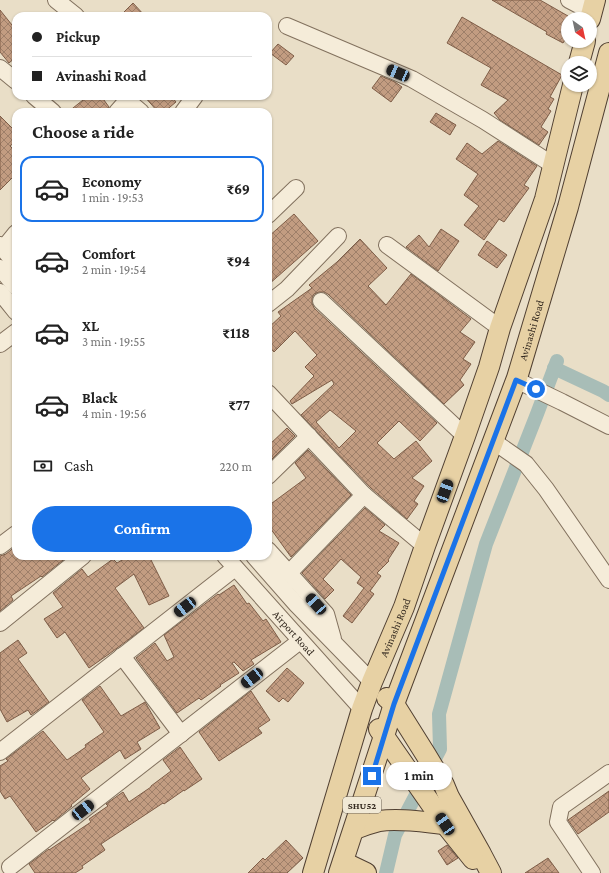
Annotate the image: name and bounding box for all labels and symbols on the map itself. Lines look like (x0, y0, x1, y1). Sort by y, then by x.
north arrow (561, 12, 597, 48)
car (385, 63, 411, 83)
street label: Avinashi Road (517, 298, 546, 362)
route start (527, 380, 545, 398)
car (435, 478, 455, 504)
car (304, 591, 328, 617)
car (172, 595, 198, 619)
street label: Avinashi Road (377, 597, 413, 659)
street label: Airport Road (270, 608, 317, 658)
car (239, 666, 265, 690)
callout: 1 min (386, 762, 452, 790)
route end (363, 767, 381, 785)
road number: SHU52 (343, 797, 381, 813)
car (70, 798, 96, 822)
car (433, 811, 457, 837)

